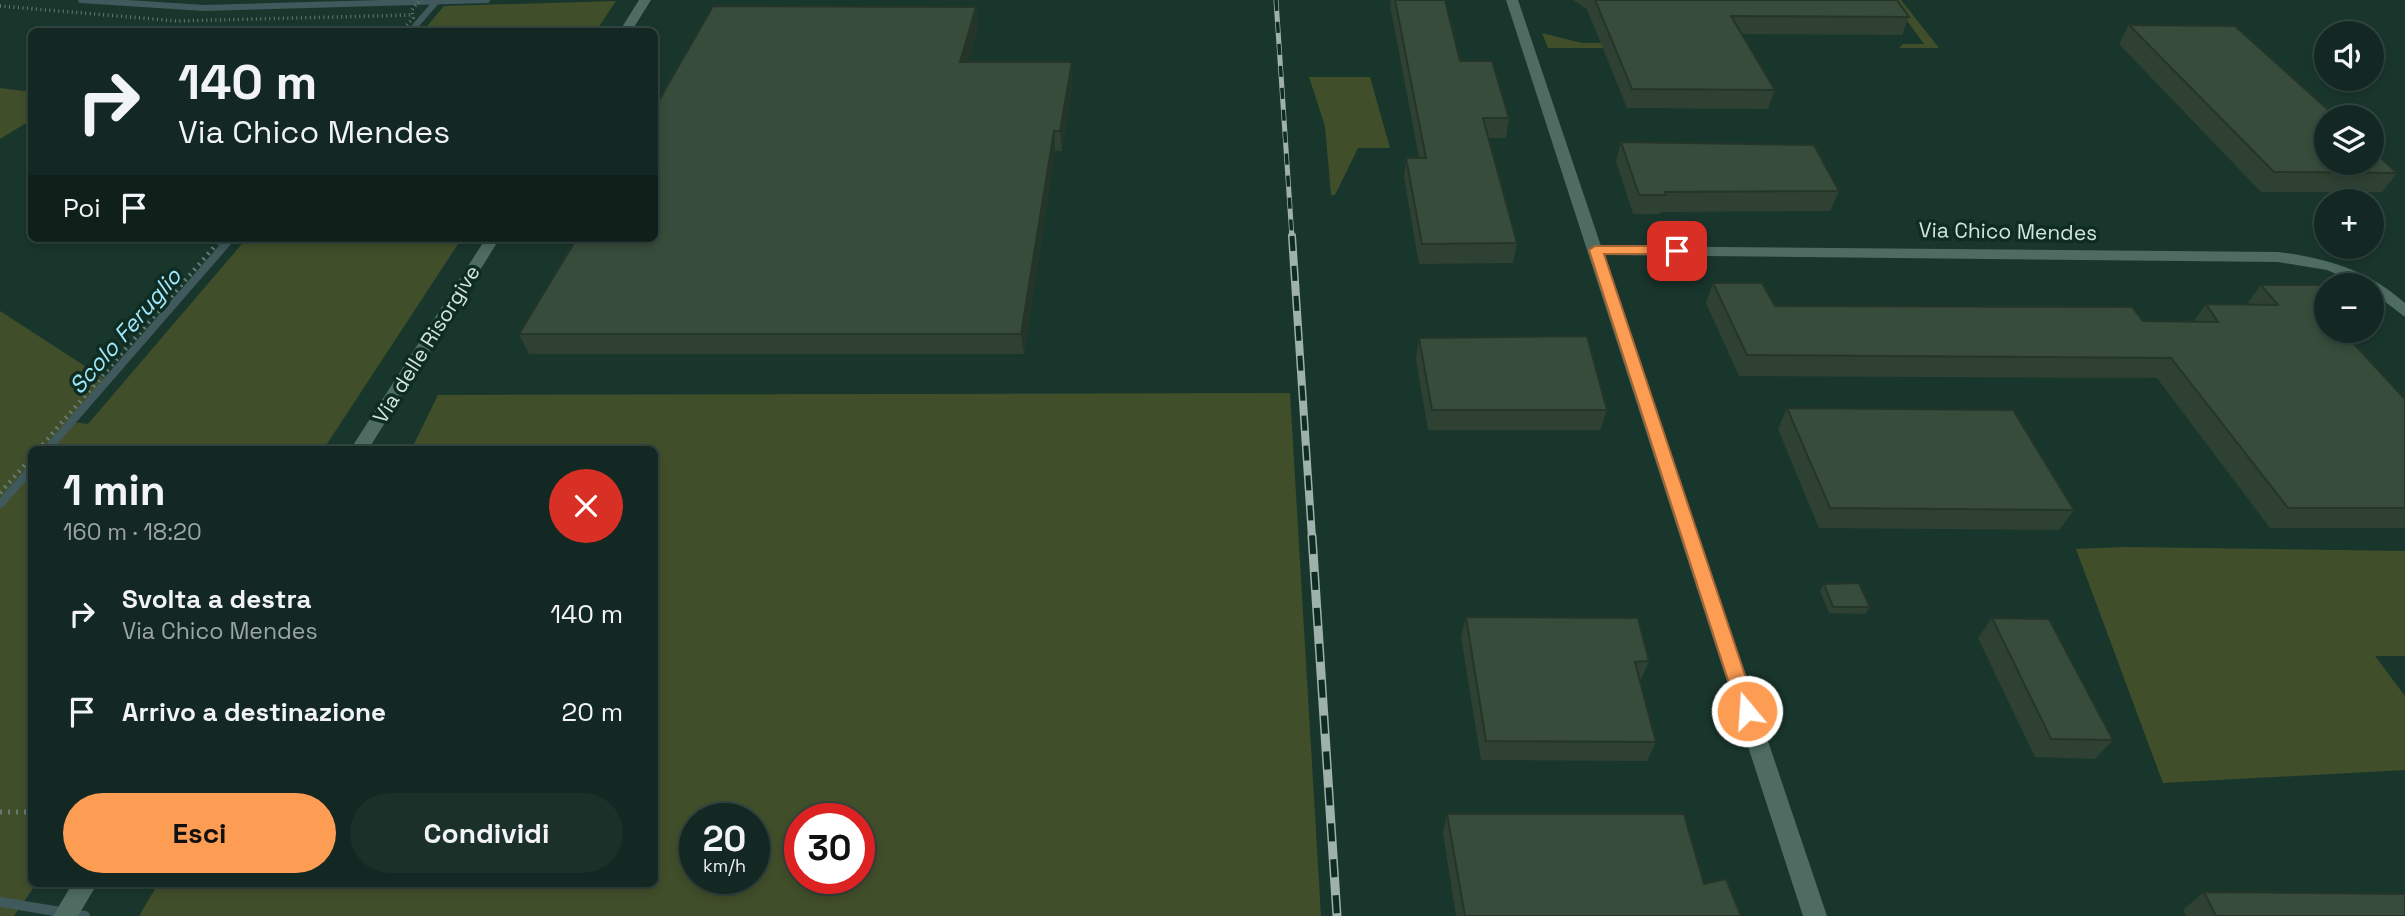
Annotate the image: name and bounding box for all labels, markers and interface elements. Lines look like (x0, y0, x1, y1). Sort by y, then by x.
map controls (2314, 21, 2384, 343)
button: sound (2314, 21, 2384, 91)
text: 140 m (178, 51, 317, 113)
icon: right (63, 56, 154, 147)
button: layers (2314, 105, 2384, 175)
text: Via Chico Mendes (178, 112, 450, 152)
icon: arrive (115, 189, 153, 227)
button: + (2314, 189, 2384, 259)
text: Poi (63, 191, 101, 225)
street label: Via Chico Mendes (1919, 216, 2097, 246)
pin (1647, 221, 1707, 281)
icon: arrive (1658, 232, 1696, 270)
street label: Via delle Risorgive (366, 260, 486, 428)
water label: Scolo Feruglio (62, 261, 188, 400)
button: − (2314, 273, 2384, 343)
text: 1 min (63, 464, 166, 517)
button: close (549, 469, 623, 543)
text: 160 m · 18:20 (63, 517, 202, 547)
text: Svolta a destra (122, 582, 311, 616)
icon: right (63, 595, 101, 633)
text: 140 m (550, 597, 623, 631)
text: Via Chico Mendes (122, 616, 318, 646)
position arrow (1710, 674, 1784, 748)
icon: arrive (63, 693, 101, 731)
text: Arrivo a destinazione (122, 695, 386, 729)
text: 20 m (562, 695, 623, 729)
button: Esci (63, 793, 336, 873)
button: Condividi (350, 793, 623, 873)
speed limit sign: 30 (784, 803, 875, 894)
text: 20 (703, 817, 746, 861)
text: km/h (703, 854, 746, 877)

